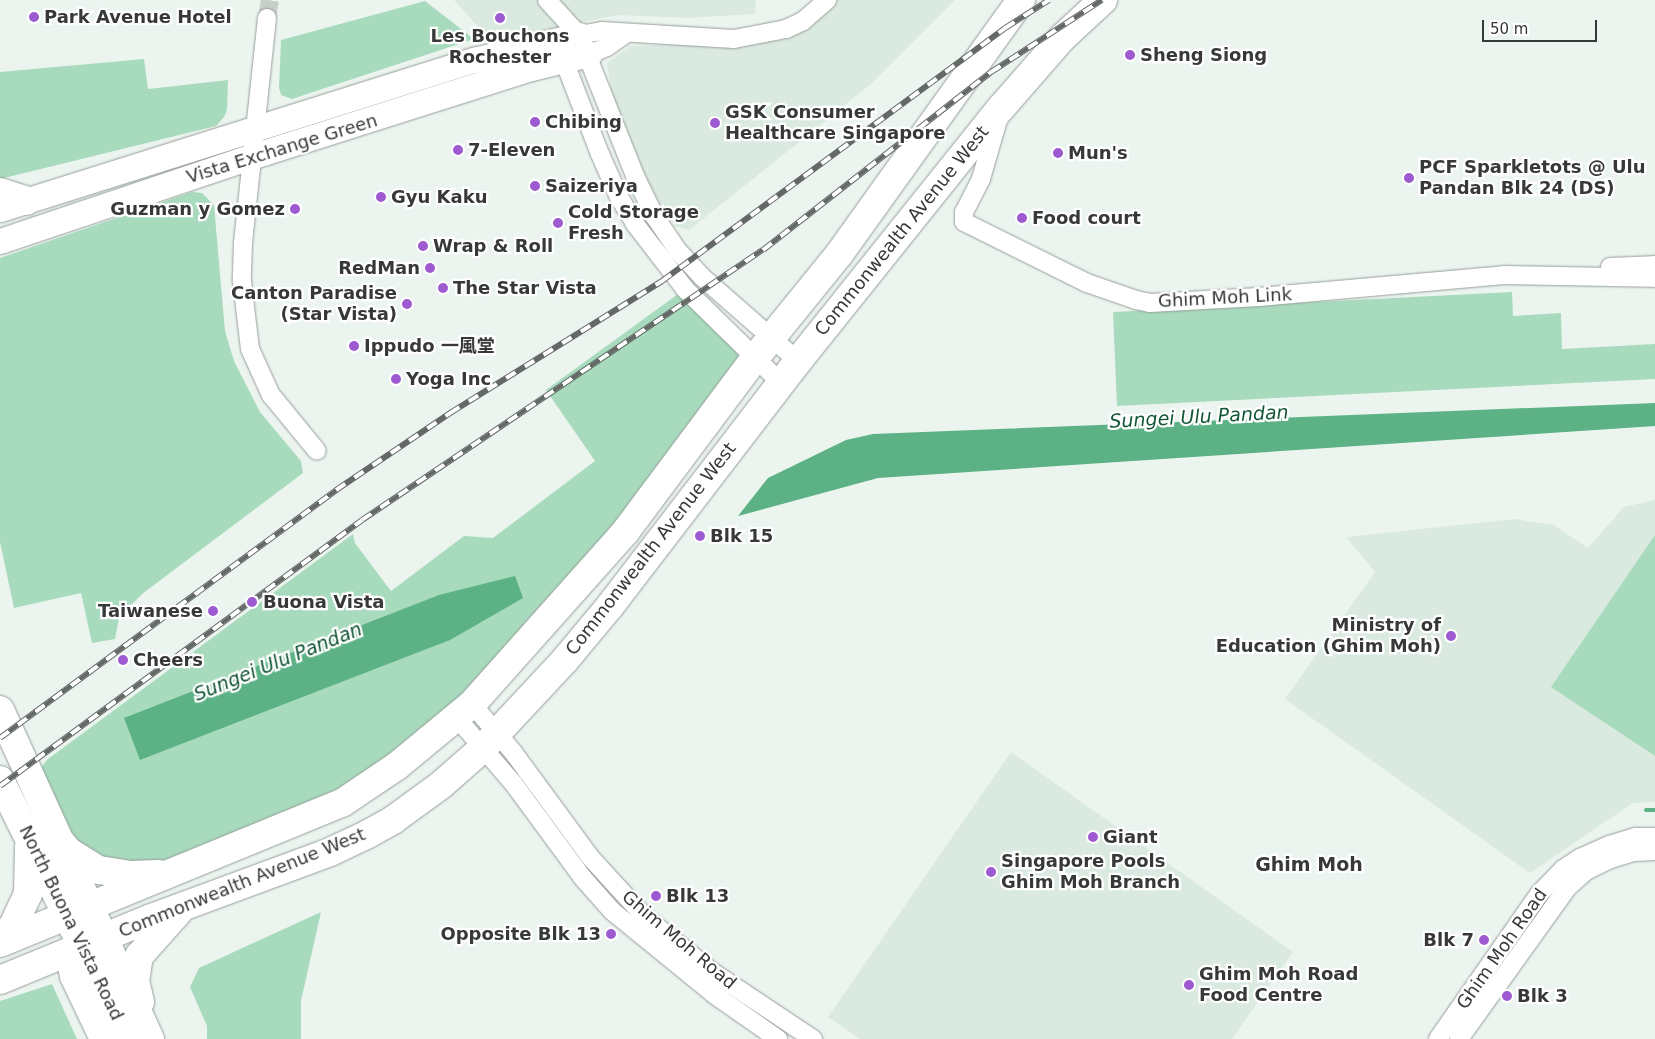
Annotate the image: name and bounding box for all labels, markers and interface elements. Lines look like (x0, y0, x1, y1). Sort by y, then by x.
place label: Park Avenue Hotel (44, 6, 232, 28)
scale bar (1485, 10, 1600, 42)
marker: Park Avenue Hotel (28, 11, 40, 23)
marker: Les Bouchons Rochester (494, 12, 506, 24)
text: 50 m (1490, 20, 1528, 38)
place label: Les Bouchons Rochester (431, 26, 569, 68)
place label: Sheng Siong (1140, 44, 1267, 66)
marker: Sheng Siong (1124, 49, 1136, 61)
place label: GSK Consumer Healthcare Singapore (725, 102, 945, 144)
street label: Vista Exchange Green (184, 110, 380, 188)
place label: Chibing (545, 111, 622, 133)
marker: Chibing (529, 116, 541, 128)
marker: GSK Consumer Healthcare Singapore (709, 117, 721, 129)
street label: Commonwealth Avenue West (811, 122, 993, 340)
place label: 7-Eleven (468, 139, 555, 161)
place label: Mun's (1068, 142, 1128, 164)
marker: 7-Eleven (452, 144, 464, 156)
marker: Mun's (1052, 147, 1064, 159)
place label: PCF Sparkletots @ Ulu Pandan Blk 24 (DS) (1419, 157, 1646, 200)
marker: PCF Sparkletots @ Ulu Pandan Blk 24 (DS) (1403, 172, 1415, 184)
place label: Saizeriya (545, 175, 638, 197)
marker: Saizeriya (529, 180, 541, 192)
place label: Gyu Kaku (391, 186, 487, 208)
marker: Gyu Kaku (375, 191, 387, 203)
place label: Guzman y Gomez (110, 198, 285, 220)
place label: Cold Storage Fresh (568, 202, 699, 244)
marker: Guzman y Gomez (289, 203, 301, 215)
place label: Food court (1032, 207, 1141, 229)
marker: Food court (1016, 212, 1028, 224)
marker: Cold Storage Fresh (552, 217, 564, 229)
place label: Wrap & Roll (433, 235, 553, 257)
marker: Wrap & Roll (417, 240, 429, 252)
place label: RedMan (338, 257, 420, 279)
marker: RedMan (424, 262, 436, 274)
place label: The Star Vista (453, 277, 597, 299)
marker: The Star Vista (437, 282, 449, 294)
place label: Canton Paradise (Star Vista) (231, 283, 397, 326)
street label: Ghim Moh Link (1157, 284, 1293, 312)
marker: Canton Paradise (Star Vista) (401, 298, 413, 310)
place label: Ippudo 一風堂 (364, 335, 495, 357)
marker: Ippudo 一風堂 (348, 340, 360, 352)
place label: Yoga Inc (406, 368, 491, 390)
marker: Yoga Inc (390, 373, 402, 385)
water label: Sungei Ulu Pandan (1109, 401, 1289, 433)
street label: Commonwealth Avenue West (561, 438, 741, 660)
place label: Blk 15 (710, 525, 773, 547)
marker: Blk 15 (694, 530, 706, 542)
place label: Buona Vista (263, 591, 384, 613)
marker: Buona Vista (245, 595, 259, 609)
place label: Taiwanese (98, 600, 203, 622)
marker: Taiwanese (207, 605, 219, 617)
place label: Ministry of Education (Ghim Moh) (1216, 615, 1441, 658)
water label: Sungei Ulu Pandan (191, 618, 365, 706)
marker: Ministry of Education (Ghim Moh) (1445, 630, 1457, 642)
place label: Cheers (133, 649, 203, 671)
marker: Cheers (117, 654, 129, 666)
street label: North Buona Vista Road (14, 822, 128, 1024)
street label: Commonwealth Avenue West (116, 824, 368, 942)
place label: Giant (1103, 826, 1158, 848)
marker: Giant (1087, 831, 1099, 843)
place label: Singapore Pools Ghim Moh Branch (1001, 851, 1180, 894)
district label: Ghim Moh (1255, 854, 1363, 876)
marker: Singapore Pools Ghim Moh Branch (985, 866, 997, 878)
street label: Ghim Moh Road (1452, 884, 1552, 1014)
place label: Blk 13 (666, 885, 729, 907)
street label: Ghim Moh Road (617, 886, 741, 994)
marker: Blk 13 (650, 890, 662, 902)
place label: Opposite Blk 13 (440, 923, 601, 945)
marker: Opposite Blk 13 (605, 928, 617, 940)
place label: Blk 7 (1423, 929, 1474, 951)
marker: Blk 7 (1478, 934, 1490, 946)
place label: Ghim Moh Road Food Centre (1199, 964, 1358, 1006)
marker: Ghim Moh Road Food Centre (1183, 979, 1195, 991)
place label: Blk 3 (1517, 985, 1568, 1007)
marker: Blk 3 (1501, 990, 1513, 1002)

